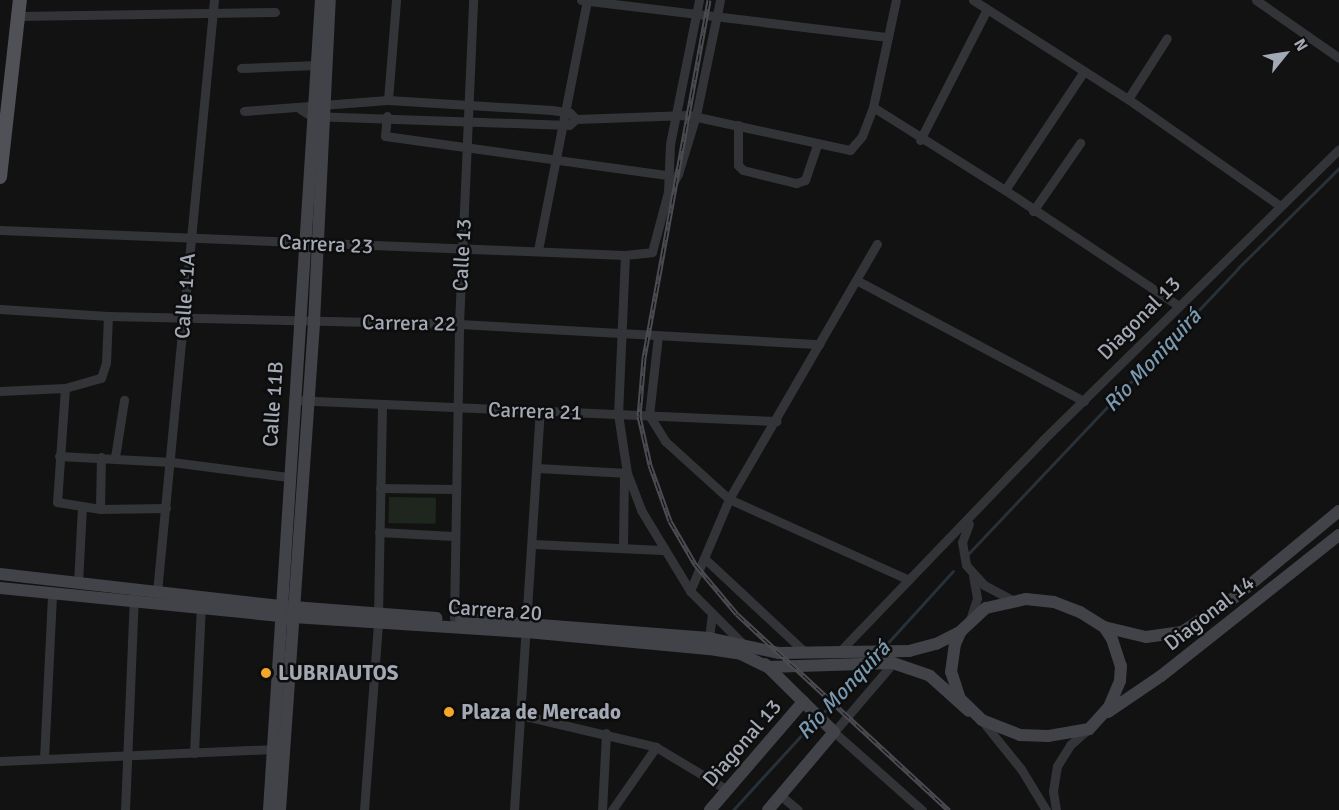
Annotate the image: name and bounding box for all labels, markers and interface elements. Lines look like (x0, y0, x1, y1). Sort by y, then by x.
north arrow (1255, 24, 1315, 84)
text: N (1289, 35, 1312, 55)
street label: Calle 13 (448, 218, 476, 292)
street label: Carrera 23 (278, 229, 374, 259)
street label: Calle 11A (169, 252, 201, 340)
street label: Diagonal 13 (1092, 271, 1186, 365)
water label: Río Moniquirá (1098, 303, 1206, 417)
street label: Carrera 22 (362, 310, 456, 336)
street label: Calle 11B (257, 360, 289, 448)
street label: Carrera 21 (487, 397, 583, 425)
street label: Diagonal 14 (1159, 570, 1259, 656)
street label: Carrera 20 (447, 594, 543, 626)
water label: Río Monquirá (791, 635, 895, 745)
place label: LUBRIAUTOS (278, 660, 398, 686)
marker: LUBRIAUTOS (259, 666, 273, 680)
street label: Diagonal 13 (697, 694, 787, 792)
place label: Plaza de Mercado (461, 699, 621, 725)
marker: Plaza de Mercado (442, 705, 456, 719)

